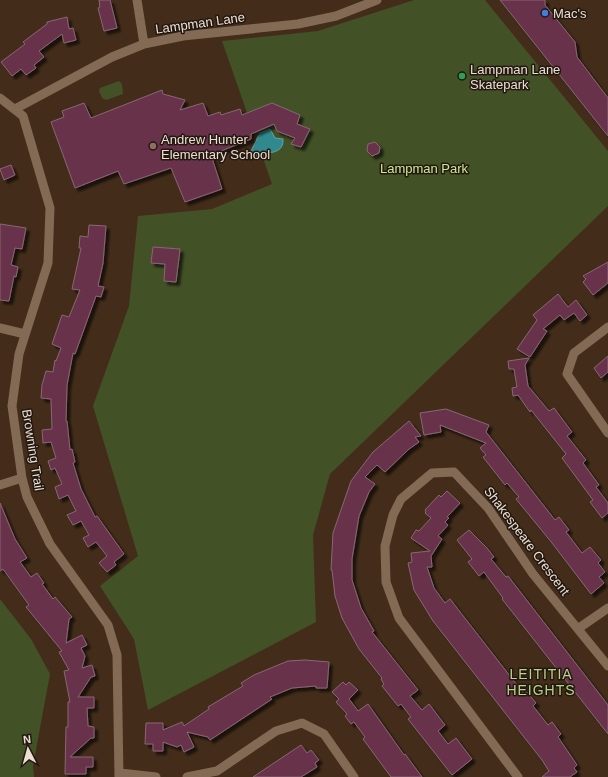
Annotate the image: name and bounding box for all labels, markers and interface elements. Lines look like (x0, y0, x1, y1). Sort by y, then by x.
place label: Mac's (553, 6, 587, 21)
marker: Mac's (540, 8, 550, 18)
street label: Lampman Lane (154, 9, 246, 37)
place label: Lampman Lane Skatepark (470, 62, 560, 92)
marker: Lampman Lane Skatepark (457, 71, 467, 81)
place label: Andrew Hunter Elementary School (161, 132, 270, 162)
marker: Andrew Hunter Elementary School (148, 141, 158, 151)
park label: Lampman Park (380, 161, 469, 176)
street label: Browning Trail (19, 408, 47, 492)
street label: Shakespeare Crescent (481, 484, 573, 599)
district label: LEITITIA HEIGHTS (506, 666, 576, 698)
north arrow (8, 729, 48, 769)
text: N (22, 733, 32, 745)

